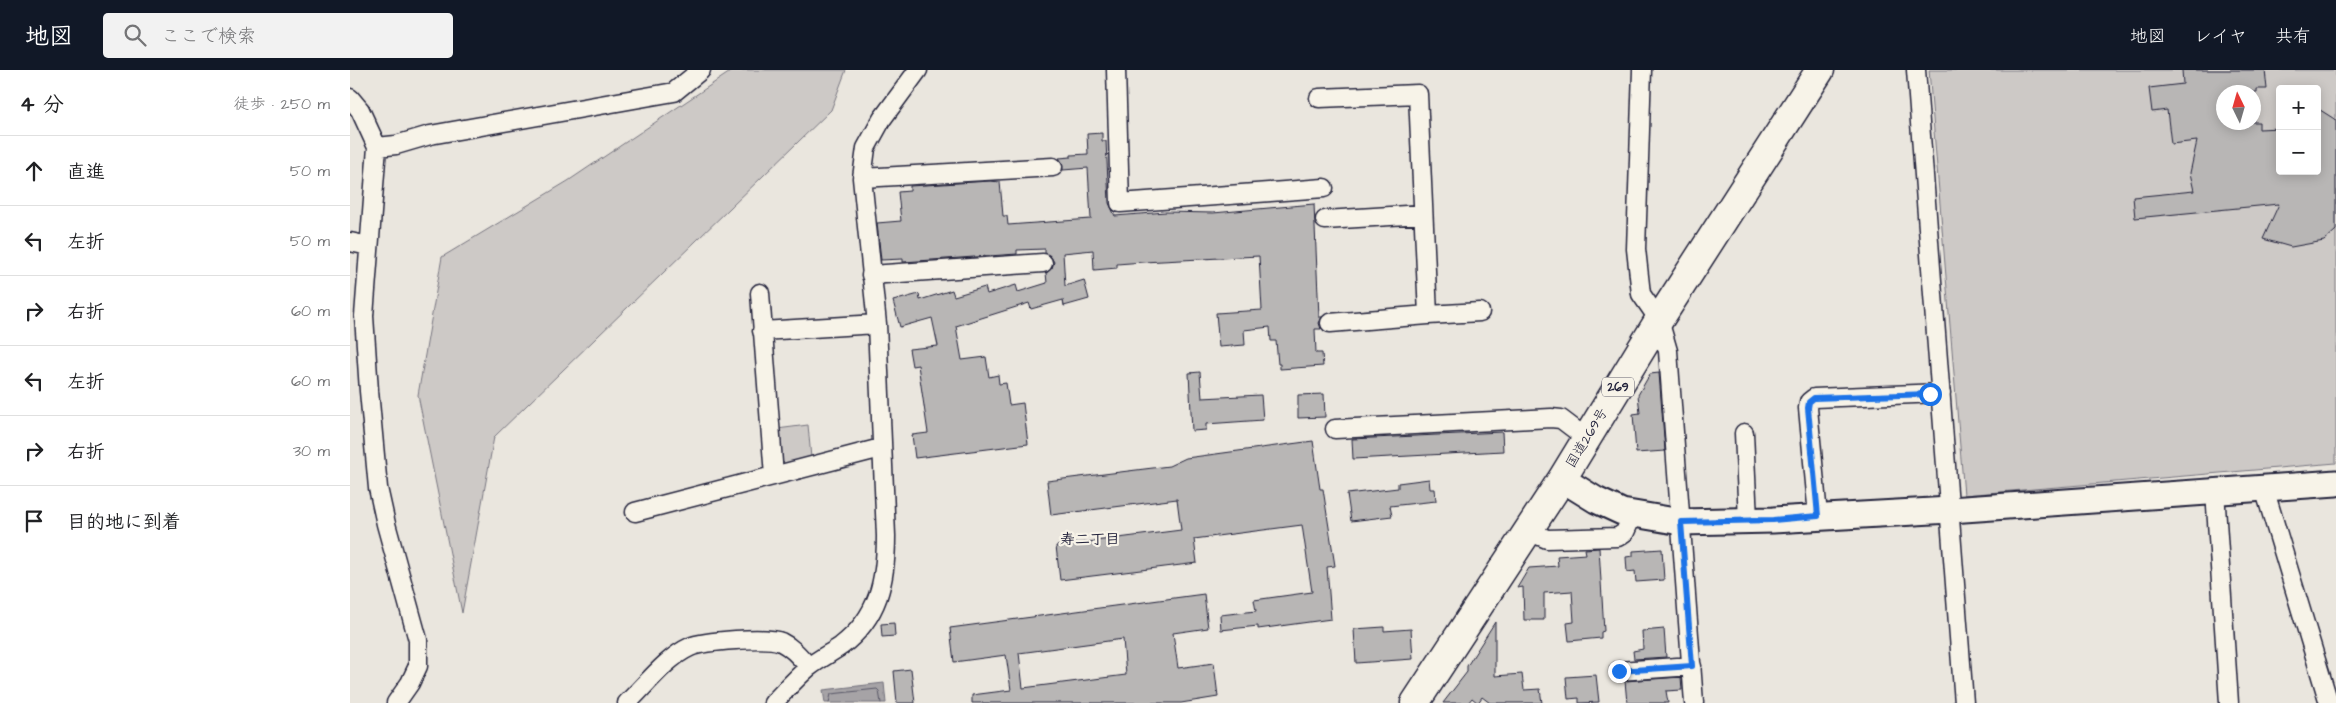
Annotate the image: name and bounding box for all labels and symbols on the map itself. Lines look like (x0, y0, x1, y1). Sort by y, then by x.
north arrow (2216, 85, 2261, 130)
road number: 269 (1602, 378, 1634, 396)
route start (1919, 383, 1942, 406)
street label: 国道269号 (1561, 404, 1613, 472)
district label: 寿二丁目 (1060, 529, 1120, 550)
route end (1608, 660, 1631, 683)

